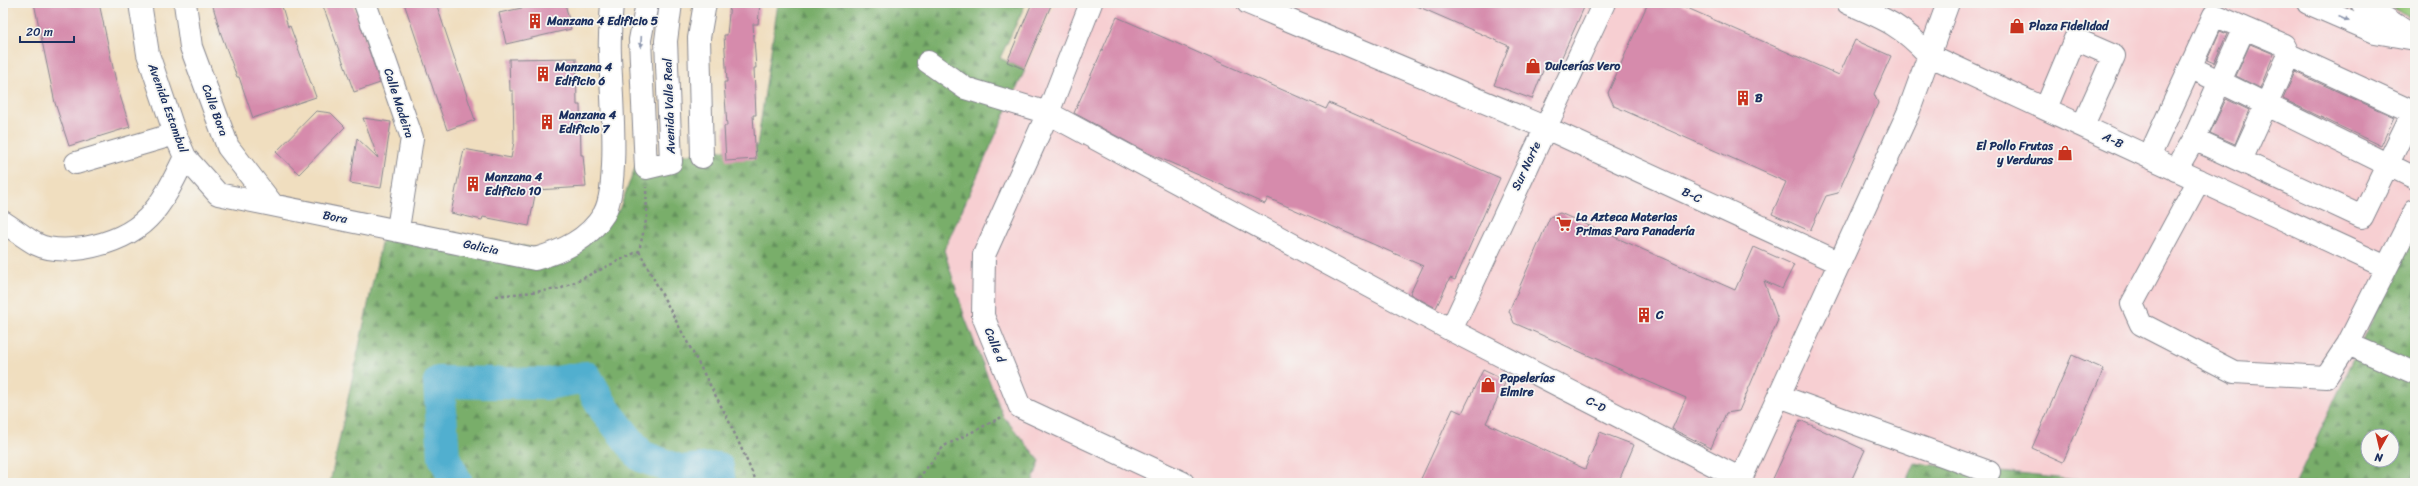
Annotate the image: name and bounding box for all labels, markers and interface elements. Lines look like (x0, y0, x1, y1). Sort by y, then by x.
place label: Manzana 4 Edificio 5 (546, 10, 659, 32)
building icon: Manzana 4 Edificio 5 (526, 12, 544, 30)
place label: Plaza Fidelidad (2029, 15, 2110, 37)
one-way arrow (2338, 16, 2350, 22)
shop icon: Plaza Fidelidad (2008, 17, 2026, 35)
scale bar (20, 18, 74, 44)
text: 20 m (26, 21, 53, 43)
one-way arrow (638, 35, 644, 48)
place label: Dulcerías Vero (1545, 55, 1621, 77)
place label: Manzana 4 Edificio 6 (554, 56, 613, 92)
street label: Avenida Valle Real (656, 57, 682, 155)
shop icon: Dulcerías Vero (1524, 57, 1542, 75)
street label: Avenida Estambul (141, 59, 195, 156)
street label: Calle Madeira (377, 65, 421, 141)
building icon: Manzana 4 Edificio 6 (534, 65, 552, 83)
street label: Calle Bora (195, 81, 235, 139)
place label: B (1755, 87, 1763, 109)
building icon: B (1734, 89, 1752, 107)
place label: Manzana 4 Edificio 7 (558, 104, 617, 140)
building icon: Manzana 4 Edificio 7 (538, 113, 556, 131)
street label: A-B (2098, 125, 2128, 155)
place label: El Pollo Frutas y Verduras (1976, 135, 2054, 171)
street label: Sur Norte (1505, 138, 1547, 194)
shop icon: El Pollo Frutas y Verduras (2056, 144, 2074, 162)
place label: Manzana 4 Edificio 10 (484, 166, 543, 202)
building icon: Manzana 4 Edificio 10 (464, 175, 482, 193)
street label: B-C (1678, 181, 1706, 210)
street label: Bora (321, 204, 350, 230)
place label: La Azteca Materias Primas Para Panadería (1576, 206, 1695, 242)
supermarket icon: La Azteca Materias Primas Para Panadería (1555, 215, 1573, 233)
street label: Galicia (461, 233, 501, 261)
place label: C (1655, 304, 1664, 326)
building icon: C (1635, 306, 1653, 324)
street label: Calle d (978, 324, 1012, 366)
place label: Papelerías Elmire (1500, 367, 1555, 403)
shop icon: Papelerías Elmire (1479, 376, 1497, 394)
street label: C-D (1582, 390, 1611, 419)
north arrow (2360, 428, 2400, 468)
text: N (2373, 447, 2385, 467)

